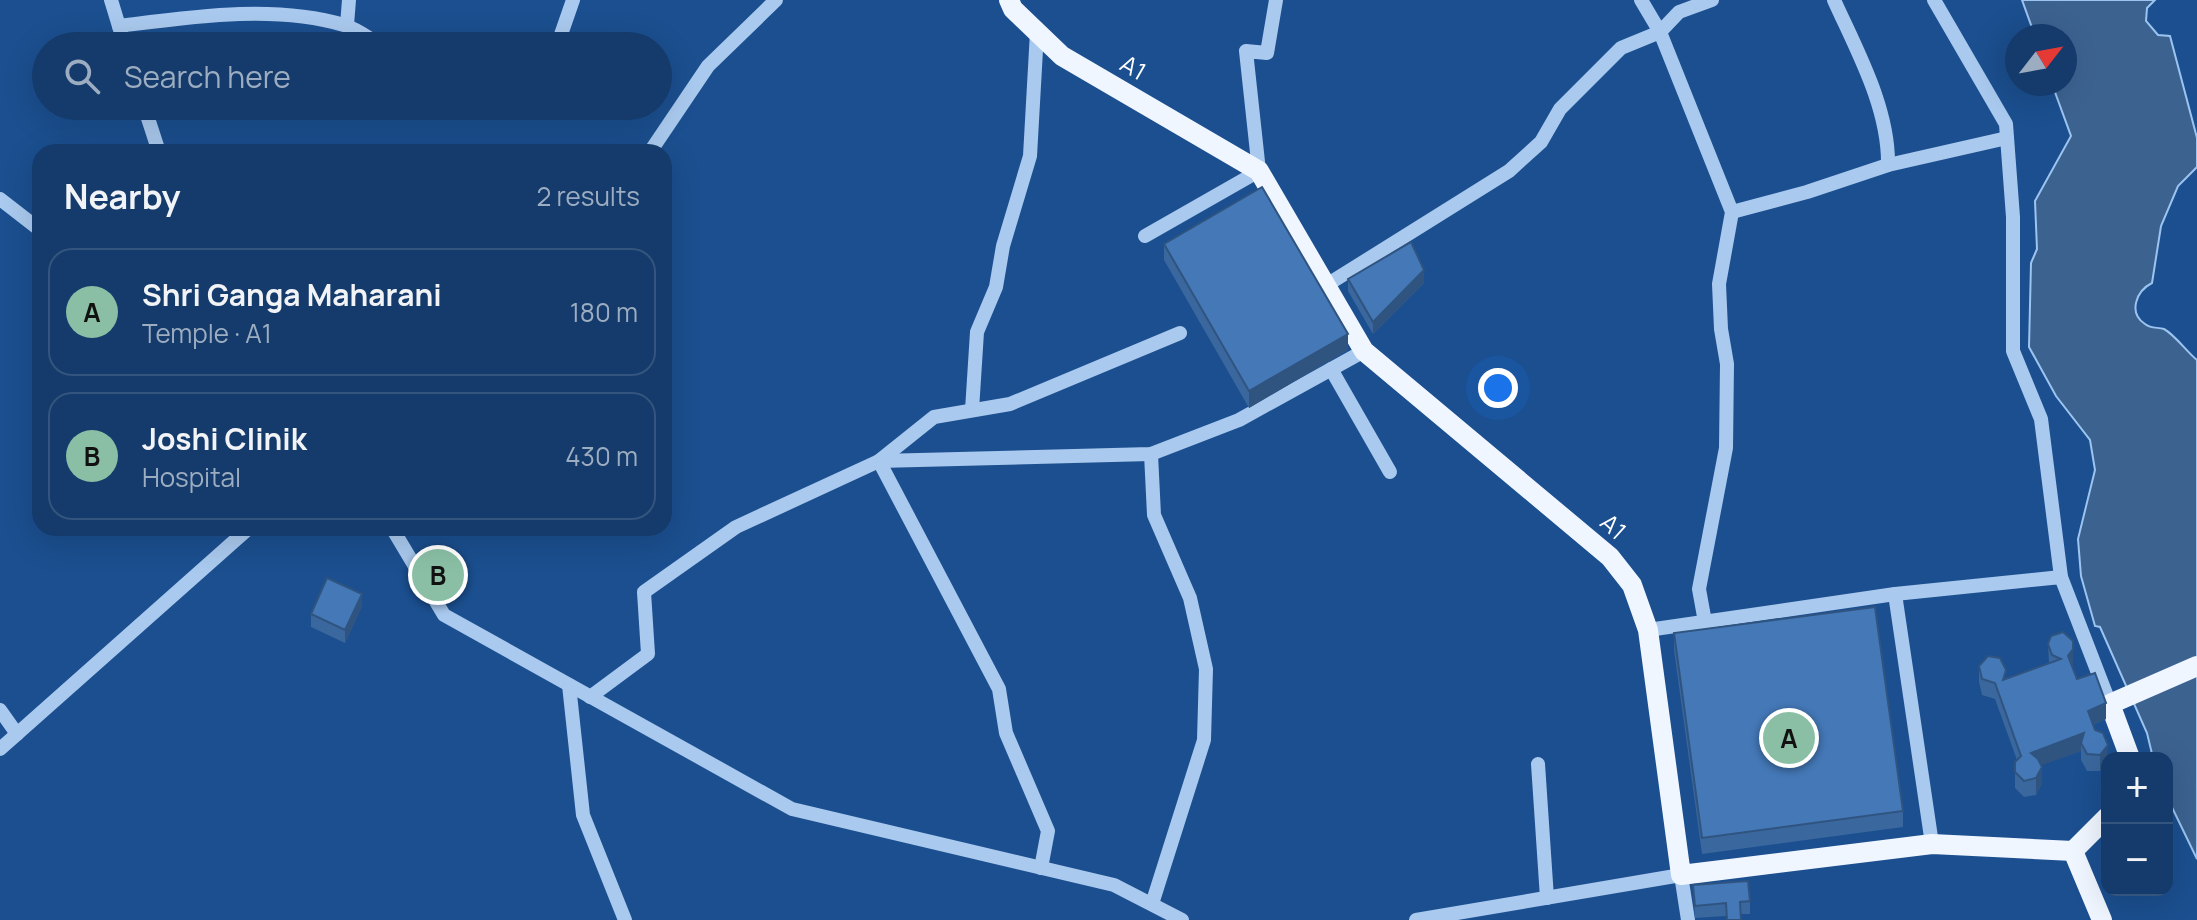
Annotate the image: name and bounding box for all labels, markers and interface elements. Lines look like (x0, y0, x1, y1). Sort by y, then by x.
north arrow (2005, 24, 2077, 96)
search box (32, 32, 672, 120)
street label: A1 (1115, 46, 1153, 87)
icon: search (60, 54, 104, 98)
text: Search here (124, 56, 291, 97)
text: Nearby (64, 173, 180, 219)
text: 2 results (536, 178, 640, 214)
text: Shri Ganga Maharani (142, 274, 442, 315)
text: A (83, 294, 101, 330)
text: 180 m (570, 294, 638, 330)
text: Temple · A1 (142, 315, 272, 351)
your location (1478, 368, 1518, 408)
text: Joshi Clinik (142, 418, 307, 459)
text: B (84, 438, 100, 474)
text: 430 m (565, 438, 638, 474)
text: Hospital (142, 459, 241, 495)
street label: A1 (1594, 505, 1634, 546)
pin: B (412, 545, 464, 605)
pin: A (1763, 708, 1815, 768)
map controls (2101, 752, 2173, 896)
button: + (2101, 752, 2173, 824)
button: − (2101, 824, 2173, 896)

